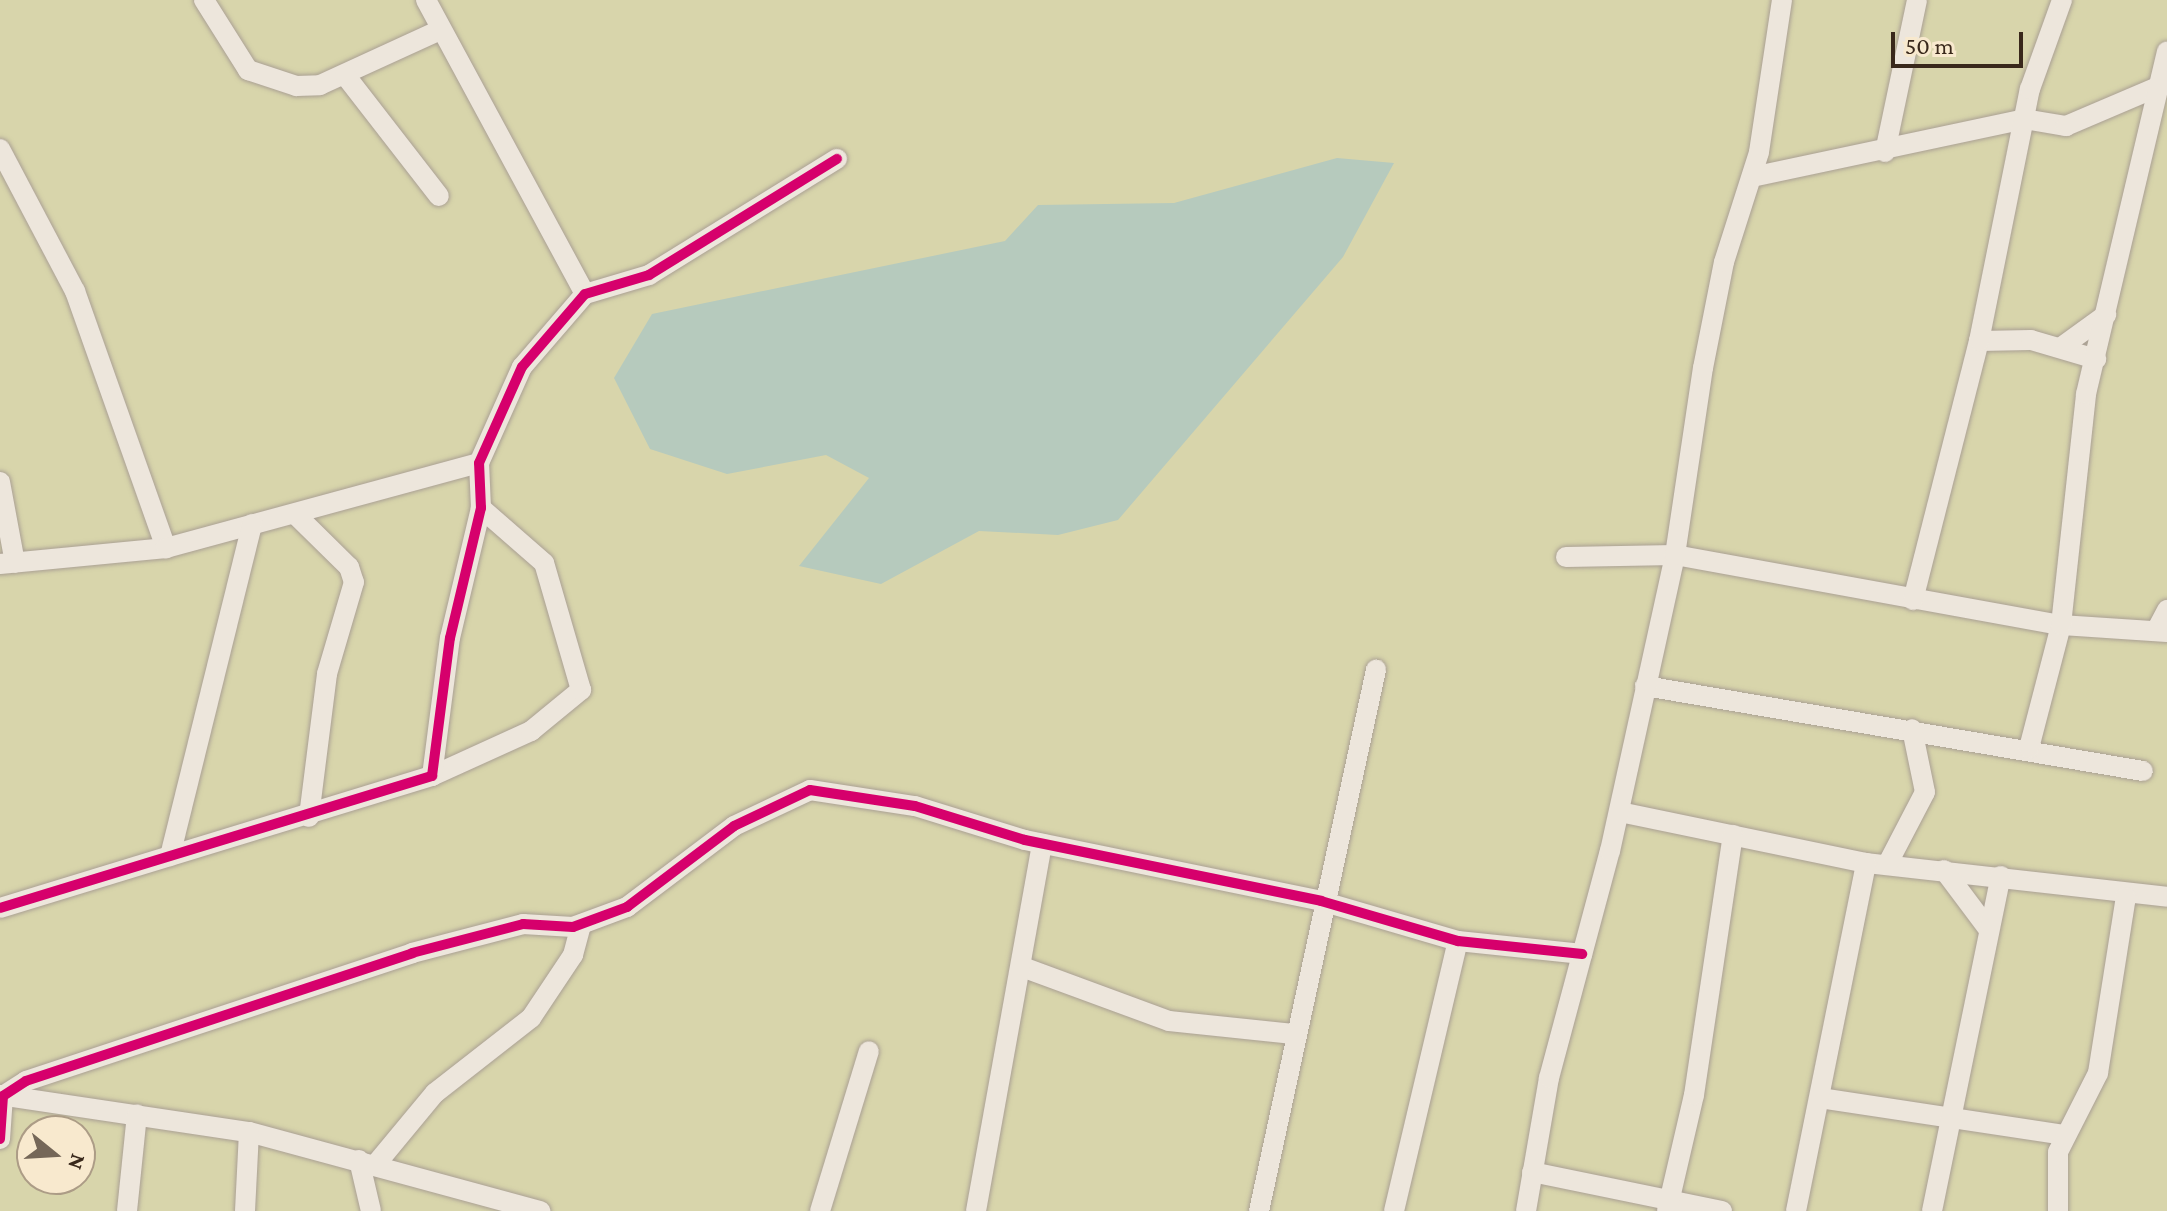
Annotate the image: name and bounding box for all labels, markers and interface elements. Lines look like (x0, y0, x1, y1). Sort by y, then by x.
scale bar (1895, 16, 2027, 66)
text: 50 m (1905, 32, 1954, 59)
north arrow (16, 1115, 96, 1195)
text: N (63, 1151, 92, 1173)

